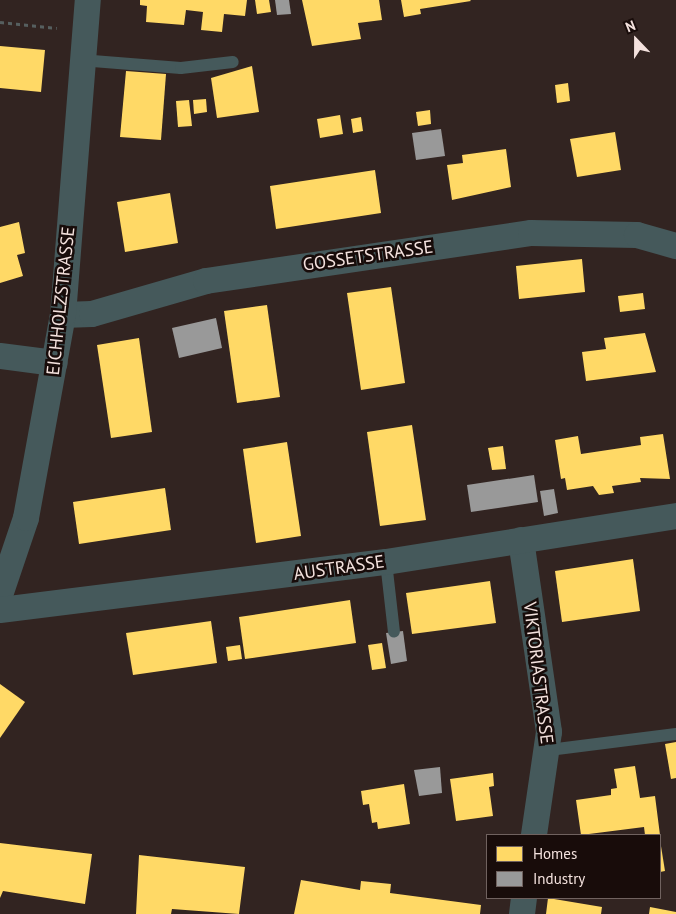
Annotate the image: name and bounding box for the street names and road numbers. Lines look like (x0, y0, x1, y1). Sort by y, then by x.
street label: EICHHOLZSTRASSE (42, 226, 80, 376)
street label: GOSSETSTRASSE (302, 236, 434, 276)
street label: AUSTRASSE (292, 551, 386, 585)
street label: VIKTORIASTRASSE (519, 601, 557, 745)

